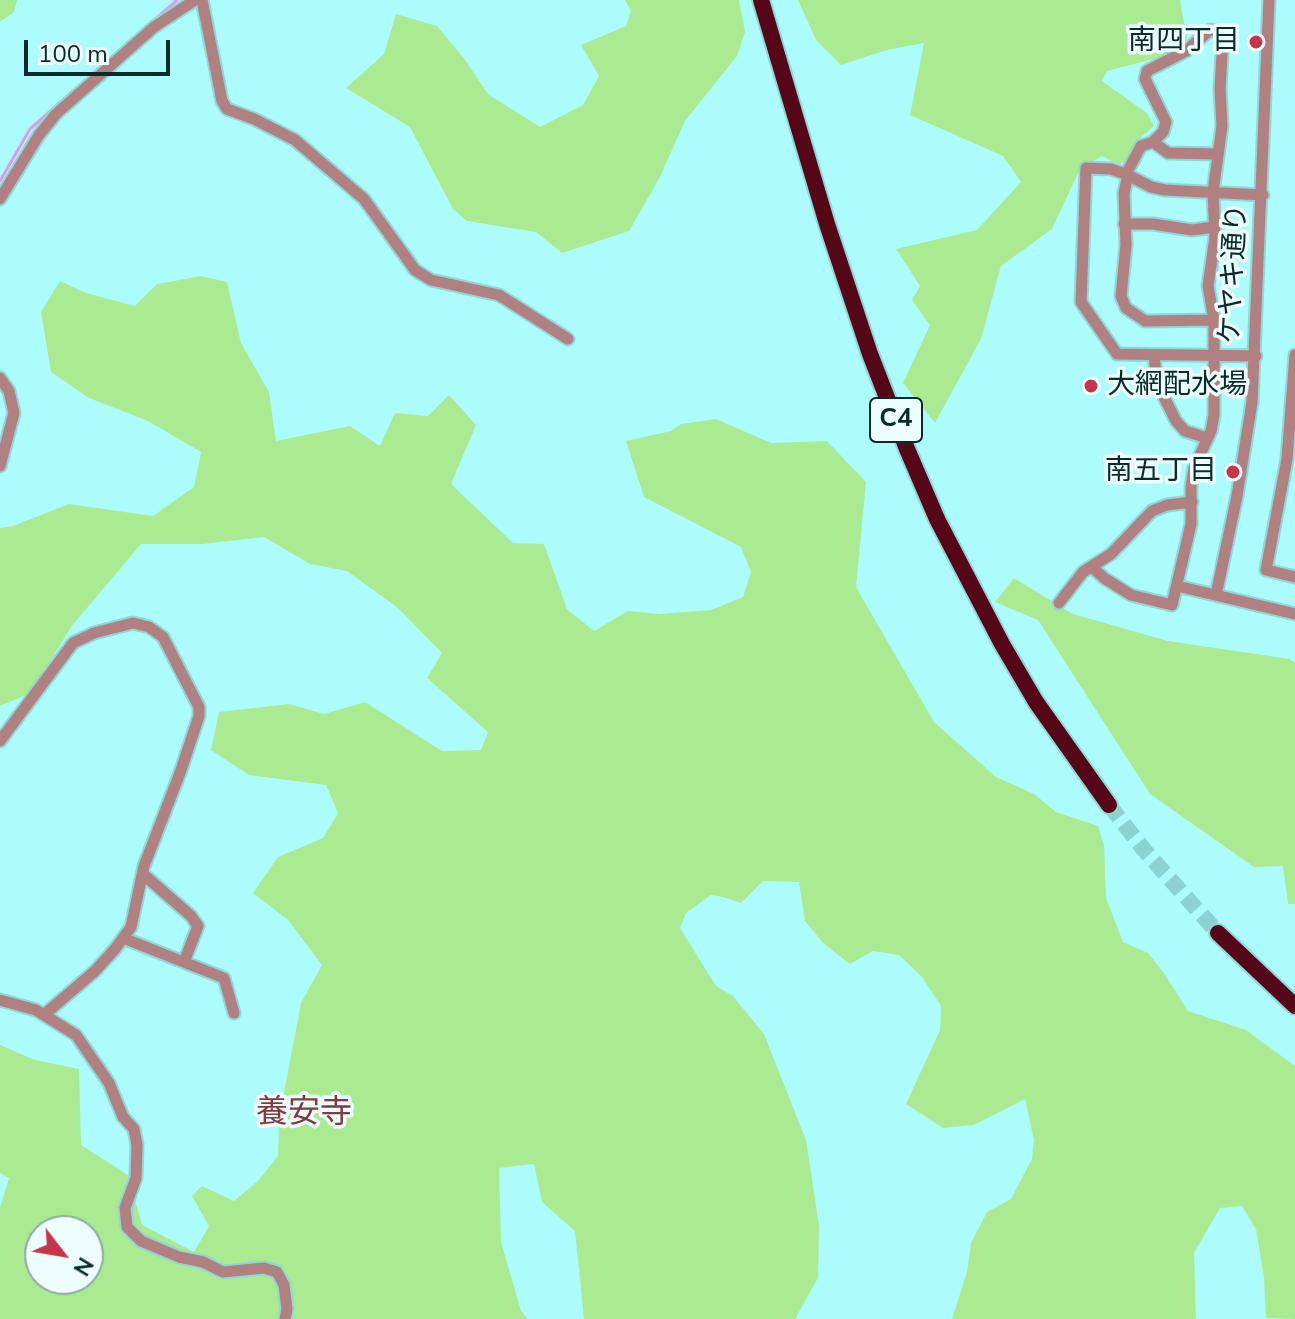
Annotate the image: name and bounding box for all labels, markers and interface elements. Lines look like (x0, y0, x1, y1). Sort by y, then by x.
scale bar (28, 24, 174, 74)
place label: 南四丁目 (1128, 25, 1240, 59)
marker: 南四丁目 (1247, 33, 1265, 51)
text: 100 m (38, 38, 108, 70)
street label: ケヤキ通り (1215, 203, 1255, 345)
place label: 大網配水場 (1107, 369, 1247, 403)
marker: 大網配水場 (1082, 377, 1100, 395)
road number: C4 (870, 398, 922, 442)
place label: 南五丁目 (1105, 455, 1217, 489)
marker: 南五丁目 (1224, 463, 1242, 481)
district label: 養安寺 (256, 1095, 352, 1133)
north arrow (24, 1215, 104, 1295)
text: N (66, 1252, 100, 1281)

